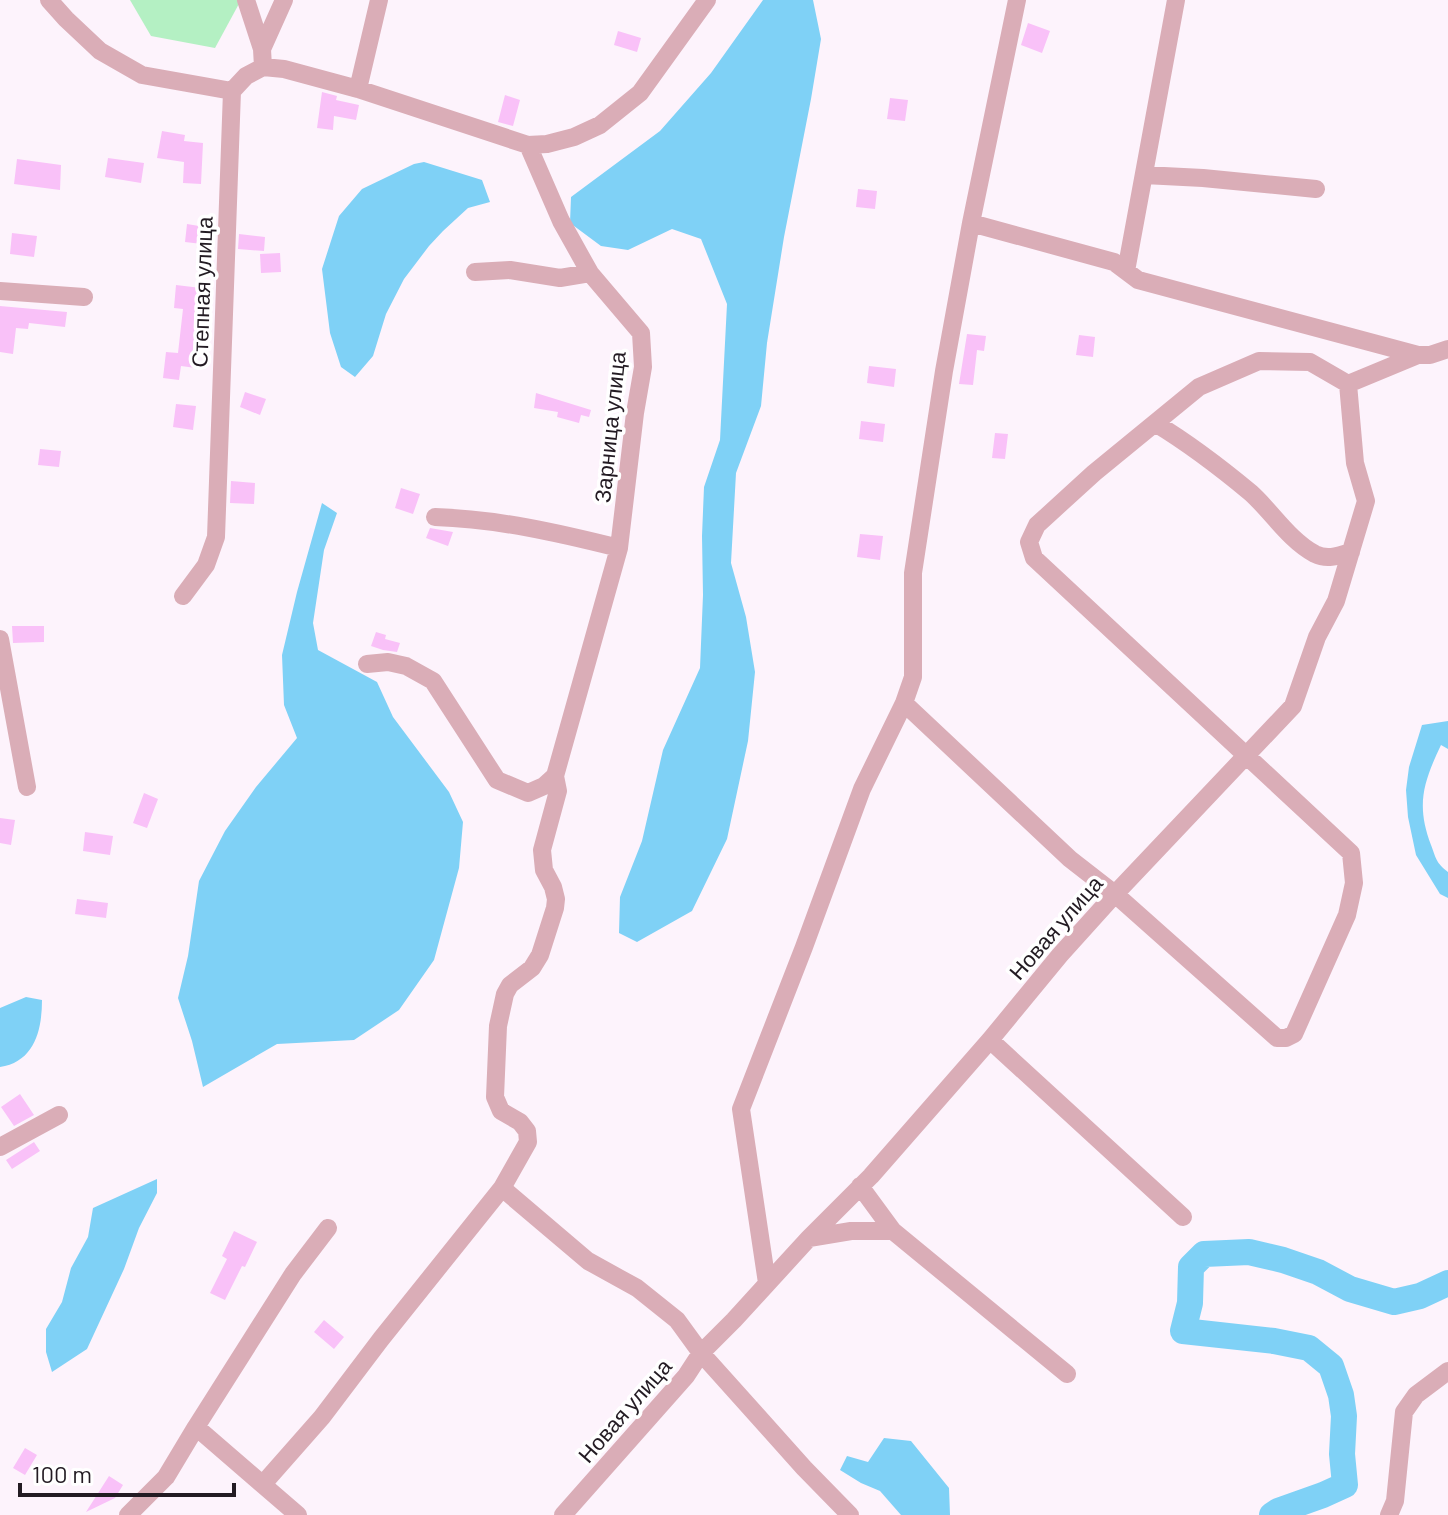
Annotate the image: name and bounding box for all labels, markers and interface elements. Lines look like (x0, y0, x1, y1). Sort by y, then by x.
street label: Степная улица (185, 215, 218, 368)
street label: Зарница улица (588, 349, 631, 504)
street label: Новая улица (1003, 869, 1108, 985)
street label: Новая улица (572, 1352, 677, 1468)
scale bar (20, 1447, 234, 1497)
text: 100 m (32, 1459, 92, 1488)

